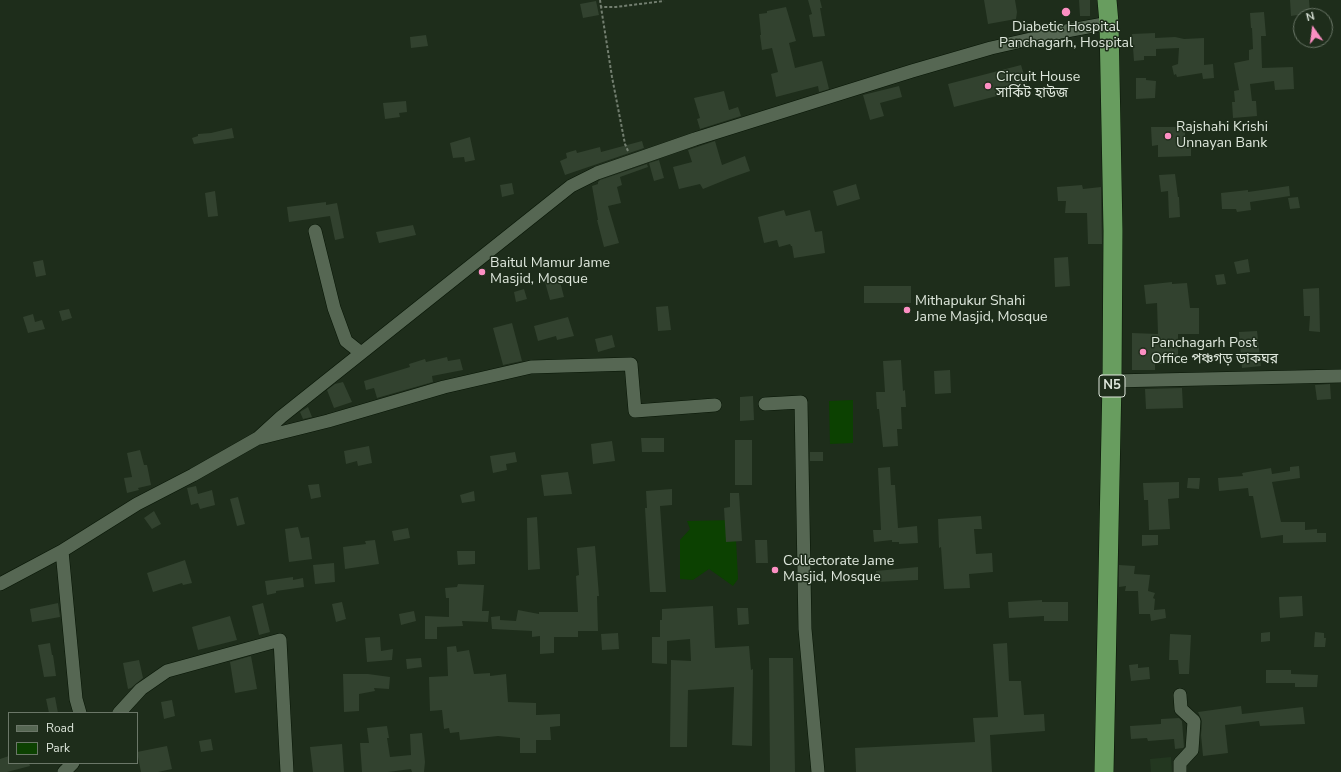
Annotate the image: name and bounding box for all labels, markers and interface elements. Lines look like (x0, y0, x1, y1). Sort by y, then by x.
marker: Diabetic Hospital Panchagarh, Hospital (1060, 6, 1072, 18)
north arrow (1293, 8, 1333, 48)
text: N (1304, 9, 1316, 25)
place label: Diabetic Hospital Panchagarh, Hospital (999, 20, 1133, 52)
place label: Circuit House সার্কিট হাউজ (996, 70, 1080, 102)
marker: Circuit House সার্কিট হাউজ (983, 81, 993, 91)
place label: Rajshahi Krishi Unnayan Bank (1176, 120, 1268, 152)
marker: Rajshahi Krishi Unnayan Bank (1163, 131, 1173, 141)
place label: Baitul Mamur Jame Masjid, Mosque (490, 256, 610, 288)
marker: Baitul Mamur Jame Masjid, Mosque (477, 267, 487, 277)
place label: Mithapukur Shahi Jame Masjid, Mosque (915, 294, 1048, 326)
marker: Mithapukur Shahi Jame Masjid, Mosque (902, 305, 912, 315)
place label: Panchagarh Post Office পঞ্চগড় ডাকঘর (1151, 336, 1278, 368)
marker: Panchagarh Post Office পঞ্চগড় ডাকঘর (1138, 347, 1148, 357)
road number: N5 (1099, 375, 1125, 397)
place label: Collectorate Jame Masjid, Mosque (783, 554, 894, 586)
marker: Collectorate Jame Masjid, Mosque (770, 565, 780, 575)
legend (8, 712, 138, 764)
text: Road (46, 720, 74, 736)
text: Park (46, 740, 70, 756)

